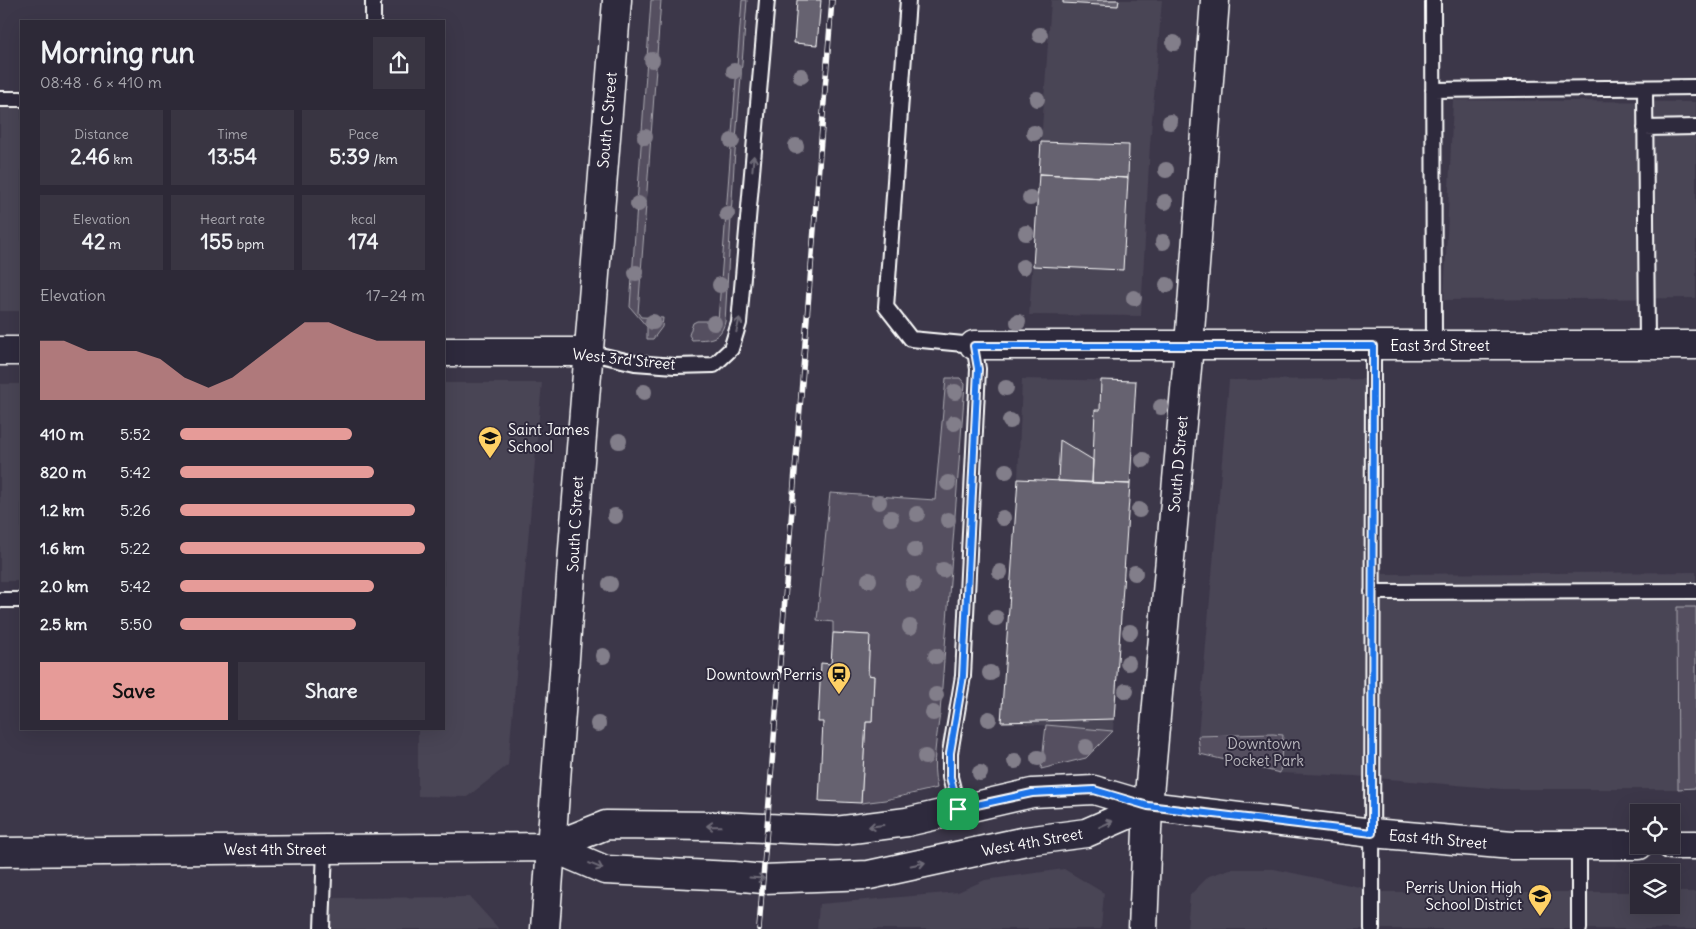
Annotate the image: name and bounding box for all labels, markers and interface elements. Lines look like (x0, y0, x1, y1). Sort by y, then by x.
text: Morning run (40, 35, 195, 71)
button: share (373, 37, 425, 89)
street label: South C Street (593, 71, 621, 169)
text: 08:48 · 6 × 410 m (40, 72, 162, 92)
text: Distance (74, 125, 129, 143)
text: Time (217, 125, 248, 143)
text: Pace (348, 125, 379, 143)
text: 2.46 (70, 143, 110, 170)
text: 13:54 (208, 143, 257, 170)
text: 5:39 (329, 143, 370, 170)
text: km (110, 150, 133, 168)
text: /km (370, 150, 398, 168)
one-way arrow (748, 155, 758, 171)
text: Elevation (73, 210, 130, 228)
text: Heart rate (200, 210, 265, 228)
text: kcal (351, 210, 376, 228)
text: 42 (82, 228, 106, 255)
text: 155 (201, 228, 233, 255)
text: 174 (348, 228, 379, 255)
text: m (106, 235, 121, 253)
text: bpm (233, 235, 264, 253)
text: Elevation (40, 285, 106, 305)
text: 17–24 m (366, 285, 425, 305)
one-way arrow (734, 317, 743, 333)
street label: East 3rd Street (1390, 336, 1490, 355)
street label: West 3rd Street (572, 344, 676, 374)
street label: South D Street (1164, 415, 1192, 513)
place label: Saint James School (508, 420, 590, 456)
text: 410 m (40, 424, 84, 444)
text: 5:52 (120, 424, 151, 444)
school or university icon: Saint James School (477, 425, 503, 459)
text: 820 m (40, 462, 86, 482)
text: 5:42 (120, 462, 151, 482)
street label: South C Street (563, 475, 587, 573)
text: 1.2 km (40, 500, 84, 520)
text: 5:26 (120, 500, 151, 520)
text: 1.6 km (40, 538, 85, 558)
text: 5:22 (120, 538, 150, 558)
text: 2.0 km (40, 576, 89, 596)
text: 5:42 (120, 576, 151, 596)
text: 2.5 km (40, 614, 87, 634)
text: 5:50 (120, 614, 153, 634)
station icon: Downtown Perris (826, 661, 852, 695)
button: Save (40, 662, 228, 720)
button: Share (238, 662, 425, 720)
place label: Downtown Perris (706, 665, 822, 684)
park label: Downtown Pocket Park (1224, 734, 1304, 770)
pin (937, 788, 979, 830)
icon: arrive (944, 795, 972, 823)
map controls (1630, 804, 1680, 914)
button: locate (1630, 804, 1680, 854)
one-way arrow (1098, 819, 1113, 829)
one-way arrow (706, 821, 722, 831)
one-way arrow (868, 821, 884, 831)
street label: West 4th Street (980, 824, 1084, 860)
street label: East 4th Street (1388, 825, 1488, 853)
street label: West 4th Street (224, 840, 326, 859)
one-way arrow (910, 859, 926, 869)
one-way arrow (588, 862, 603, 872)
button: layers (1630, 864, 1680, 914)
one-way arrow (749, 873, 765, 882)
place label: Perris Union High School District (1405, 878, 1522, 914)
school or university icon: Perris Union High School District (1527, 883, 1553, 917)

